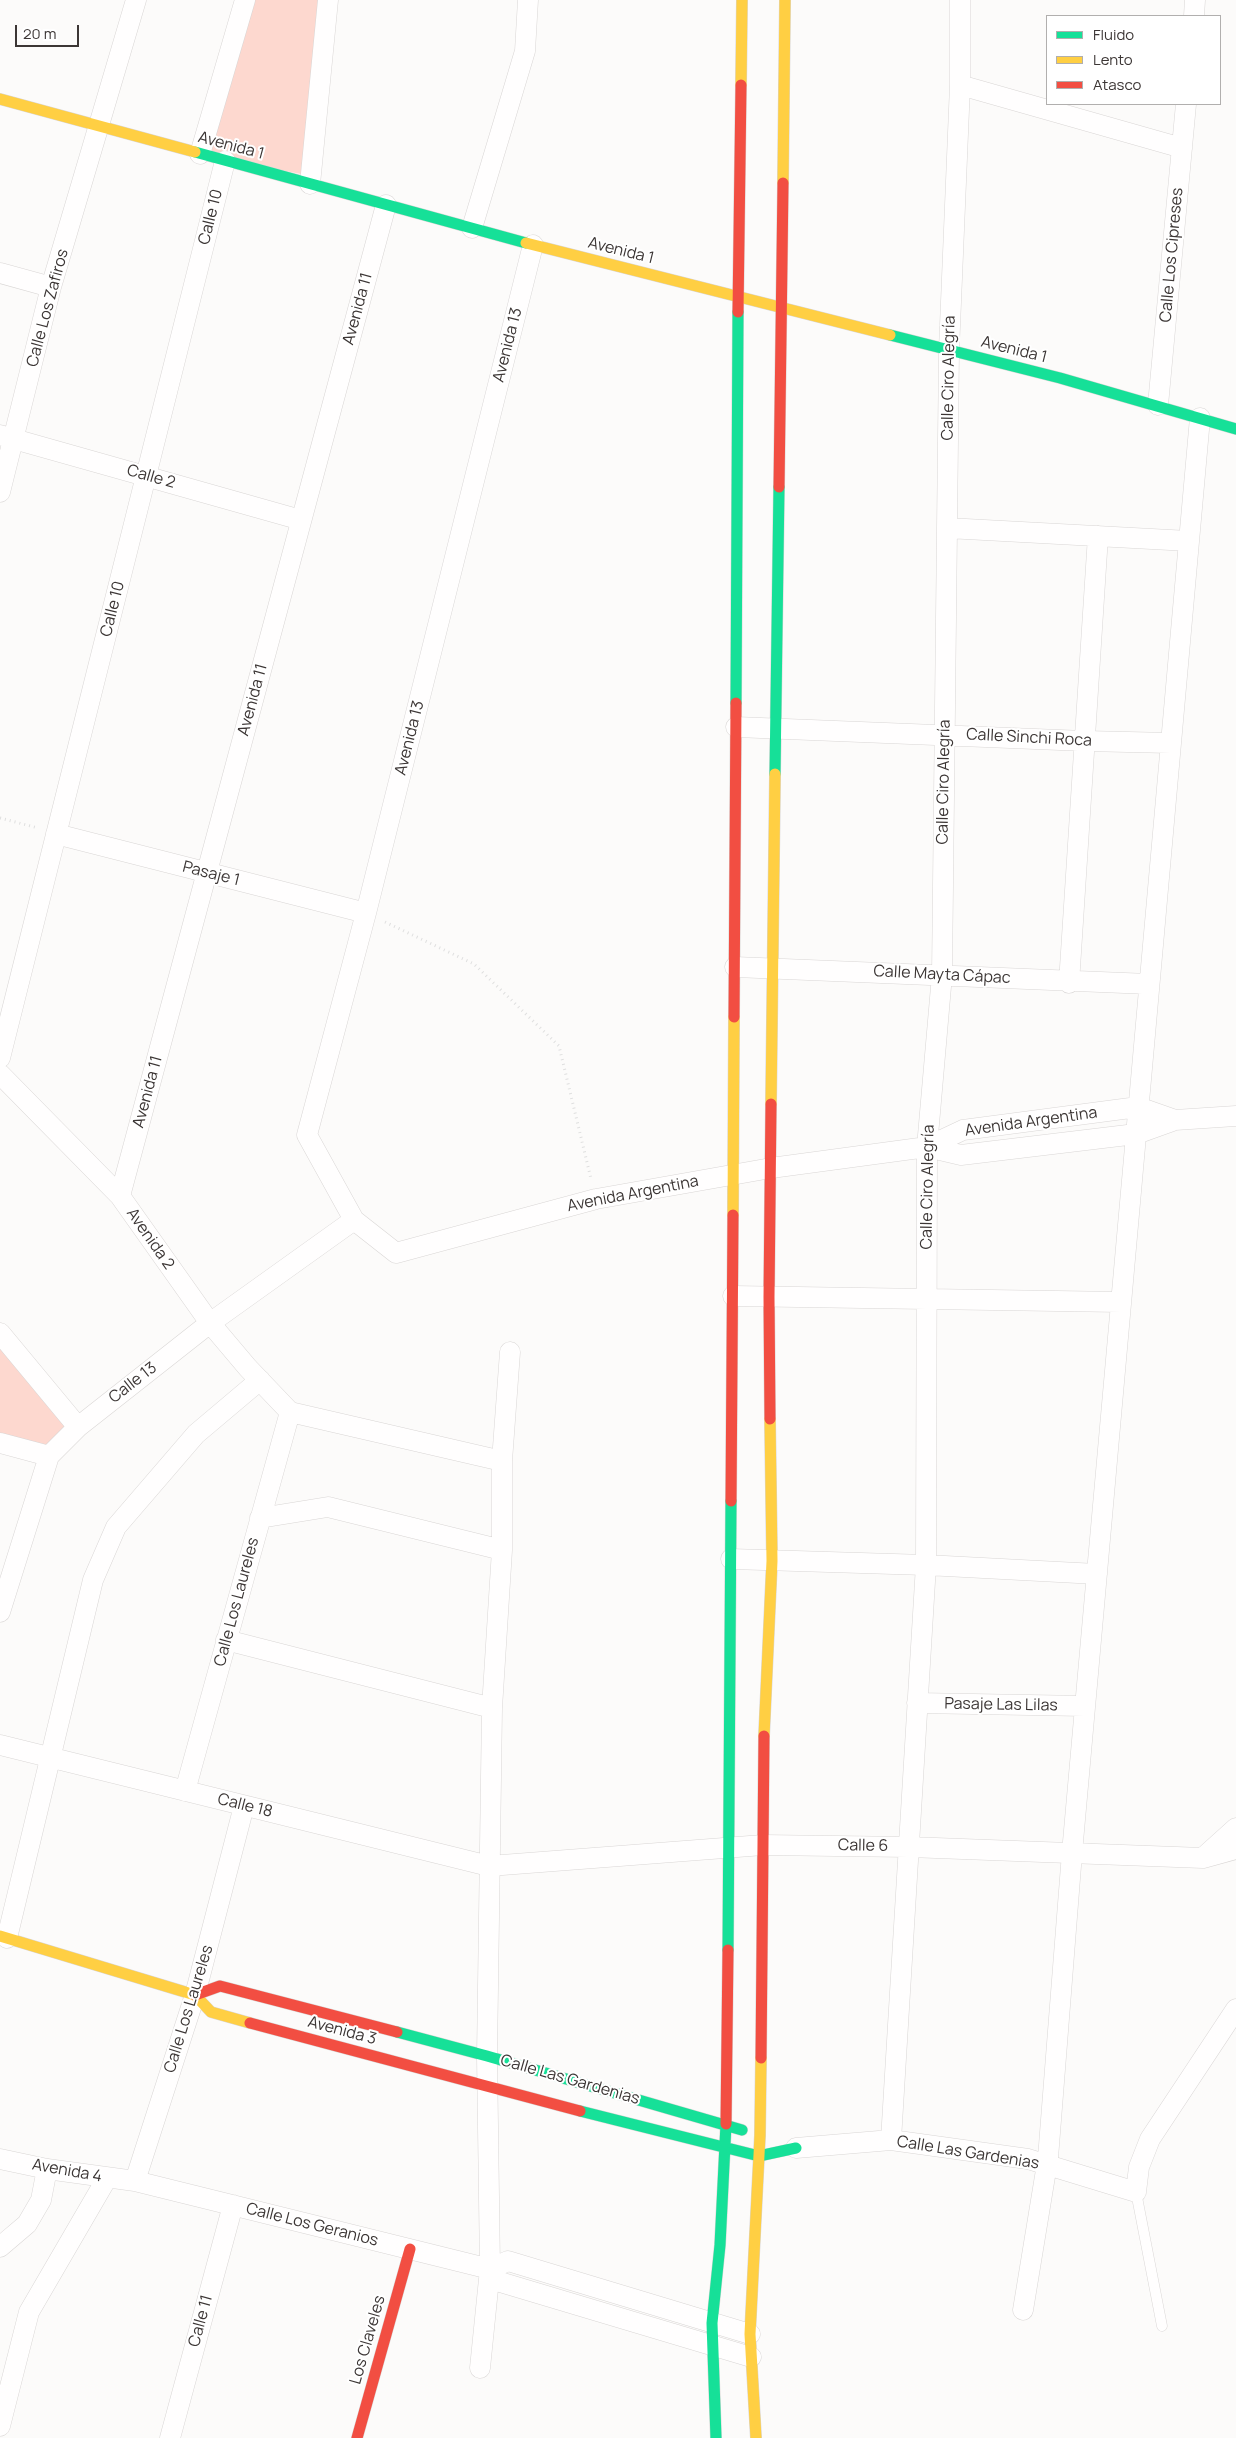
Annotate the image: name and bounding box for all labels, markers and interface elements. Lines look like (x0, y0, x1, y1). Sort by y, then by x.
scale bar (18, 15, 81, 47)
legend (1046, 15, 1221, 105)
text: 20 m (23, 23, 56, 44)
text: Fluido (1093, 24, 1134, 45)
text: Lento (1093, 49, 1133, 70)
text: Atasco (1093, 74, 1141, 95)
street label: Avenida 1 (196, 128, 266, 164)
street label: Calle 10 (195, 187, 227, 247)
street label: Calle Los Cipreses (1157, 187, 1187, 323)
street label: Avenida 1 (586, 234, 656, 268)
street label: Calle Los Zafiros (23, 247, 73, 369)
street label: Avenida 11 (339, 271, 377, 347)
street label: Avenida 13 (489, 306, 527, 384)
street label: Calle Ciro Alegría (938, 315, 960, 441)
street label: Avenida 1 (979, 333, 1049, 367)
street label: Calle 2 (125, 461, 177, 493)
street label: Calle 10 (97, 579, 129, 639)
street label: Avenida 11 (234, 662, 272, 738)
street label: Avenida 13 (391, 699, 429, 777)
street label: Calle Ciro Alegría (933, 719, 955, 845)
street label: Calle Sinchi Roca (966, 725, 1092, 751)
street label: Pasaje 1 (180, 858, 242, 890)
street label: Calle Mayta Cápac (873, 962, 1011, 988)
street label: Avenida 11 (129, 1054, 167, 1130)
street label: Avenida Argentina (964, 1103, 1098, 1141)
street label: Calle Ciro Alegría (917, 1124, 939, 1250)
street label: Avenida Argentina (566, 1172, 700, 1216)
street label: Avenida 2 (122, 1205, 178, 1273)
street label: Calle 13 (105, 1358, 161, 1408)
street label: Calle Los Laureles (211, 1536, 263, 1668)
street label: Pasaje Las Lilas (944, 1694, 1058, 1716)
street label: Calle 18 (216, 1790, 274, 1822)
street label: Calle 6 (838, 1836, 888, 1856)
street label: Calle Los Laureles (160, 1943, 218, 2075)
street label: Avenida 3 (306, 2013, 378, 2049)
street label: Calle Las Gardenias (498, 2051, 642, 2109)
street label: Calle Las Gardenias (895, 2132, 1041, 2174)
street label: Avenida 4 (31, 2155, 103, 2187)
street label: Calle Los Geranios (244, 2199, 380, 2251)
street label: Calle 11 (185, 2293, 217, 2349)
street label: Los Claveles (346, 2293, 390, 2387)

